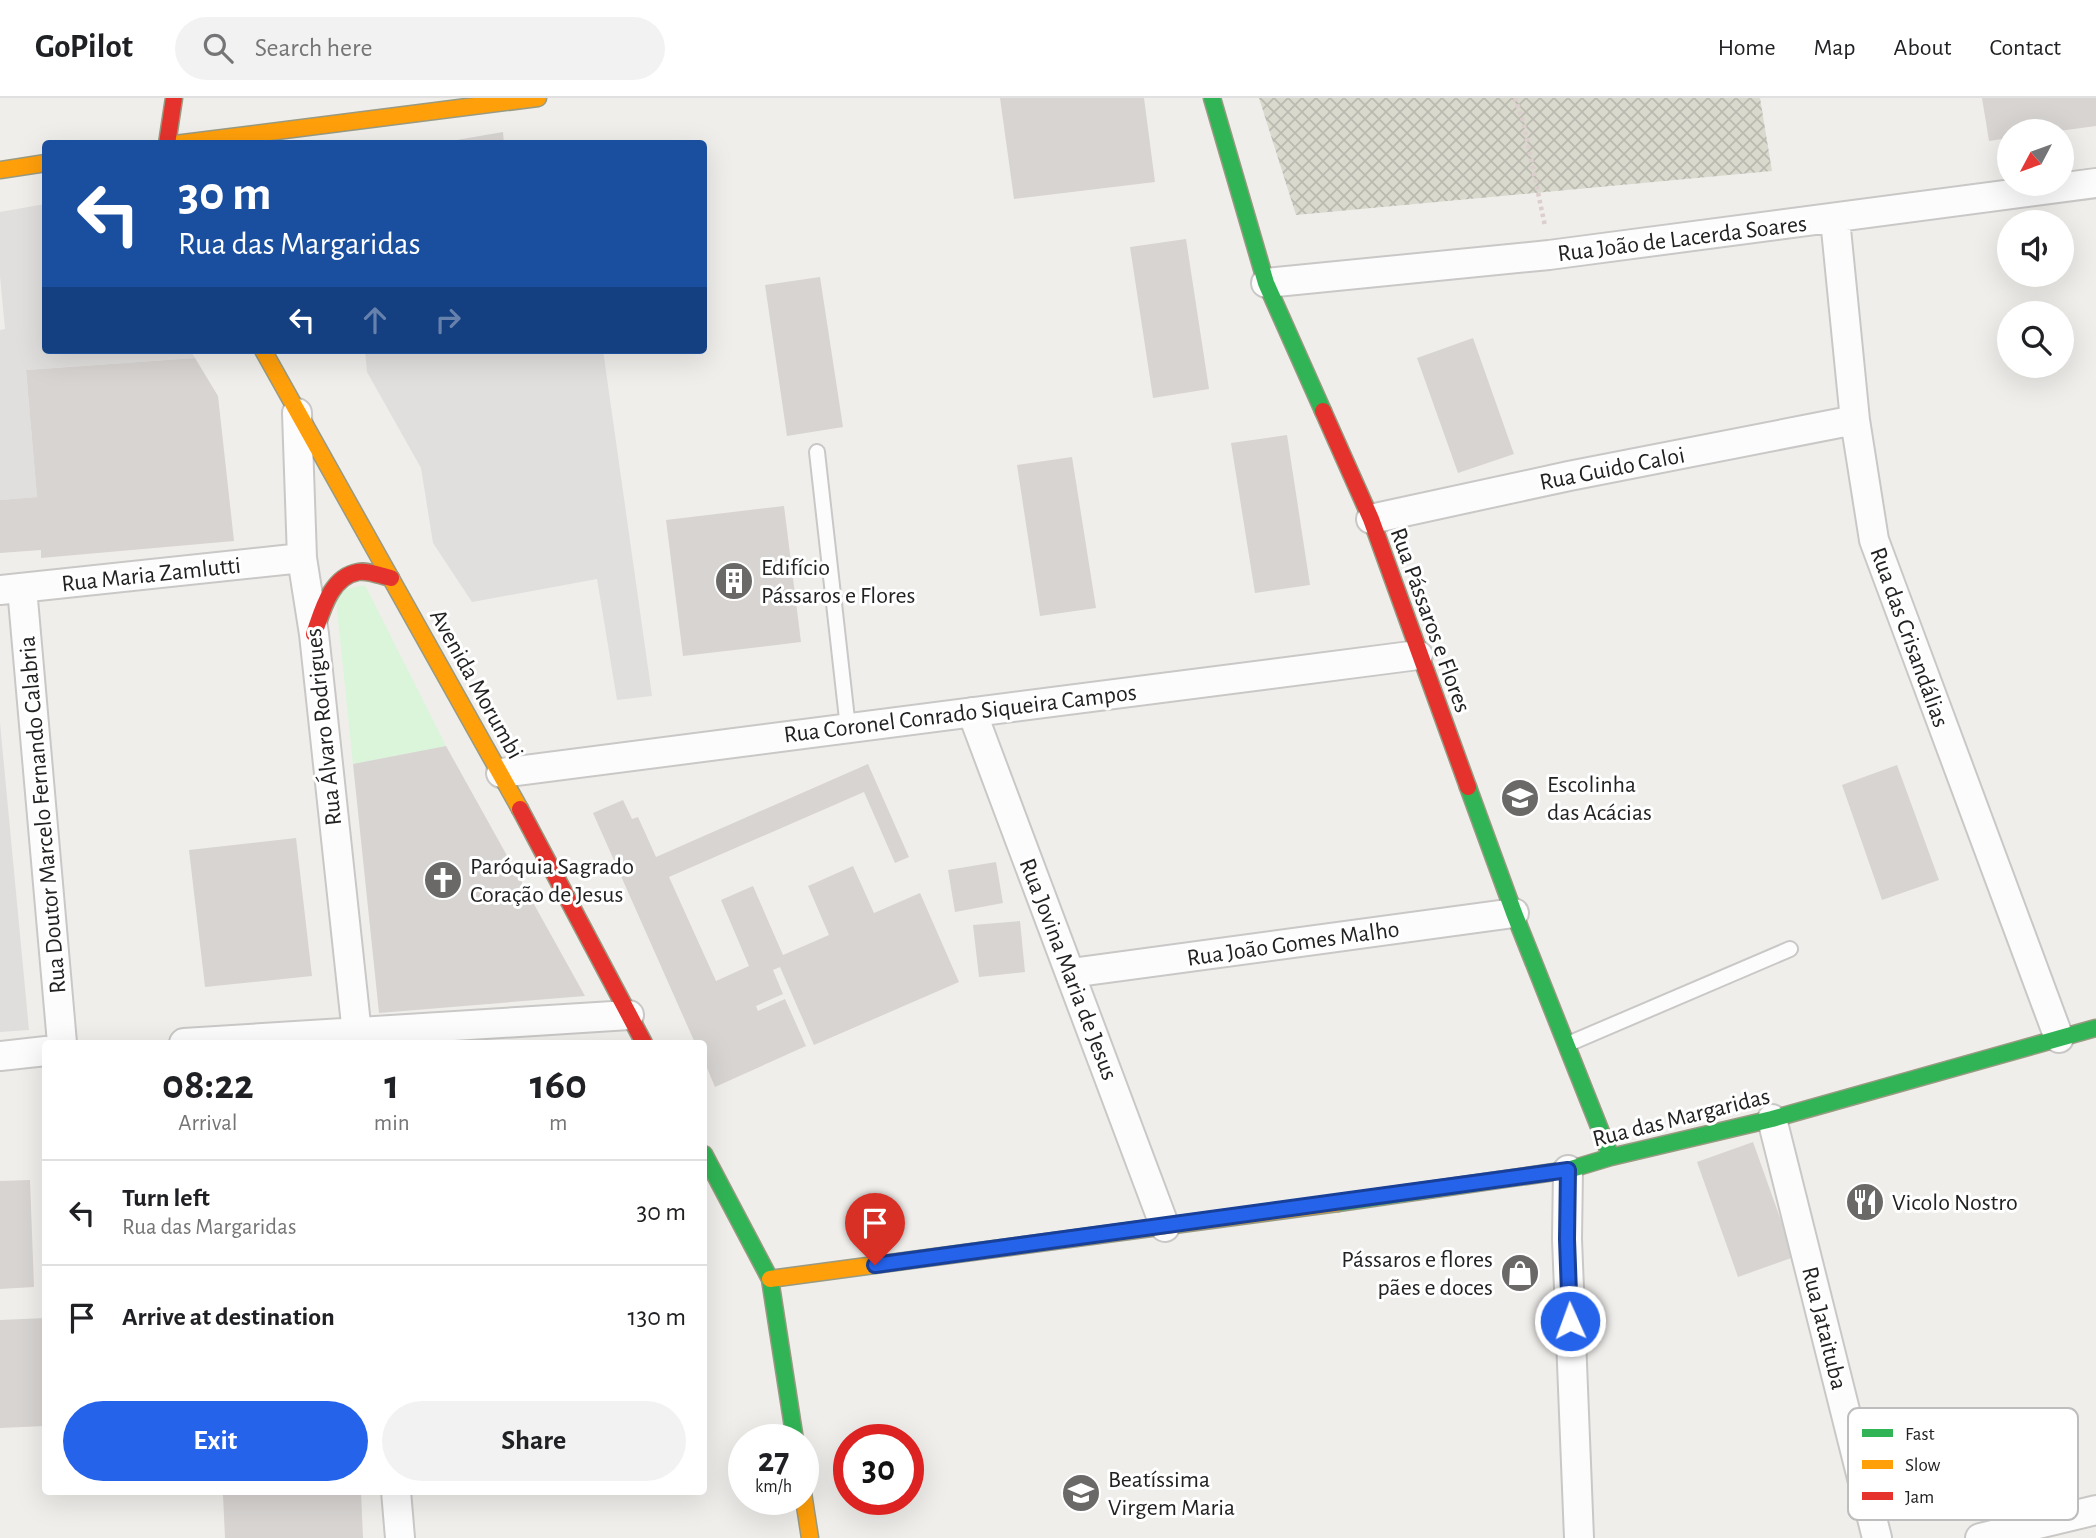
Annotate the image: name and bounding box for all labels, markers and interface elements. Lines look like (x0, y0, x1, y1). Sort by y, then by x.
search box (175, 17, 665, 80)
icon: search (199, 29, 237, 67)
text: GoPilot (35, 31, 133, 64)
text: Search here (255, 35, 372, 61)
text: Home (1718, 36, 1776, 60)
text: Map (1814, 36, 1856, 60)
text: About (1894, 36, 1951, 60)
text: Contact (1989, 36, 2061, 60)
north arrow (1997, 119, 2074, 196)
map controls (1997, 119, 2074, 378)
icon: left (63, 168, 154, 259)
text: 30 m (178, 170, 272, 219)
button: sound (1997, 210, 2074, 287)
street label: Rua João de Lacerda Soares (1556, 212, 1808, 266)
text: Rua das Margaridas (178, 228, 421, 260)
icon: left (283, 301, 321, 339)
icon: ahead (356, 301, 394, 339)
icon: right (429, 301, 467, 339)
button: search (1997, 301, 2074, 378)
street label: Rua Guido Caloi (1538, 443, 1687, 495)
street label: Rua Pássaros e Flores (1386, 525, 1475, 716)
street label: Rua das Crisandálias (1865, 544, 1953, 730)
street label: Rua Maria Zamlutti (60, 554, 242, 596)
place label: Edifício Pássaros e Flores (761, 556, 915, 608)
building icon: Edifício Pássaros e Flores (713, 560, 755, 602)
street label: Avenida Morumbi (425, 606, 527, 763)
street label: Rua Álvaro Rodrigues (300, 627, 346, 827)
street label: Rua Doutor Marcelo Fernando Calabria (15, 635, 71, 995)
street label: Rua Coronel Conrado Siqueira Campos (782, 680, 1138, 748)
place label: Escolinha das Acácias (1547, 773, 1652, 825)
school or university icon: Escolinha das Acácias (1499, 777, 1541, 819)
place label: Paróquia Sagrado Coração de Jesus (470, 855, 634, 907)
street label: Rua Jovina Maria de Jesus (1015, 855, 1121, 1084)
church icon: Paróquia Sagrado Coração de Jesus (422, 859, 464, 901)
street label: Rua João Gomes Malho (1185, 917, 1401, 971)
text: 08:22 (162, 1064, 254, 1106)
text: 1 (384, 1064, 399, 1106)
text: 160 (530, 1064, 587, 1106)
street label: Rua das Margaridas (1590, 1084, 1772, 1152)
text: Arrival (178, 1112, 237, 1135)
text: min (374, 1112, 410, 1135)
text: m (549, 1112, 568, 1135)
restaurant icon: Vicolo Nostro (1844, 1181, 1886, 1223)
text: Turn left (122, 1185, 210, 1211)
place label: Vicolo Nostro (1892, 1191, 2018, 1215)
pin (845, 1193, 905, 1265)
icon: left (63, 1194, 101, 1232)
text: 30 m (636, 1199, 686, 1225)
icon: arrive (856, 1204, 894, 1242)
text: Rua das Margaridas (122, 1216, 296, 1239)
place label: Pássaros e flores pães e doces (1341, 1248, 1493, 1300)
shop icon: Pássaros e flores pães e doces (1499, 1252, 1541, 1294)
street label: Rua Jataituba (1797, 1264, 1851, 1392)
position arrow (1533, 1284, 1607, 1358)
icon: arrive (63, 1299, 101, 1337)
text: Arrive at destination (122, 1304, 335, 1330)
text: 130 m (628, 1304, 686, 1330)
button: Exit (63, 1401, 368, 1481)
button: Share (382, 1401, 686, 1481)
legend (1848, 1408, 2078, 1520)
speed limit sign: 30 (833, 1424, 924, 1515)
text: Fast (1905, 1425, 1935, 1444)
text: 27 (758, 1443, 789, 1478)
text: Slow (1905, 1456, 1941, 1475)
place label: Beatíssima Virgem Maria (1108, 1468, 1235, 1520)
school or university icon: Beatíssima Virgem Maria (1060, 1472, 1102, 1514)
text: km/h (755, 1478, 792, 1496)
text: Jam (1905, 1488, 1934, 1507)

